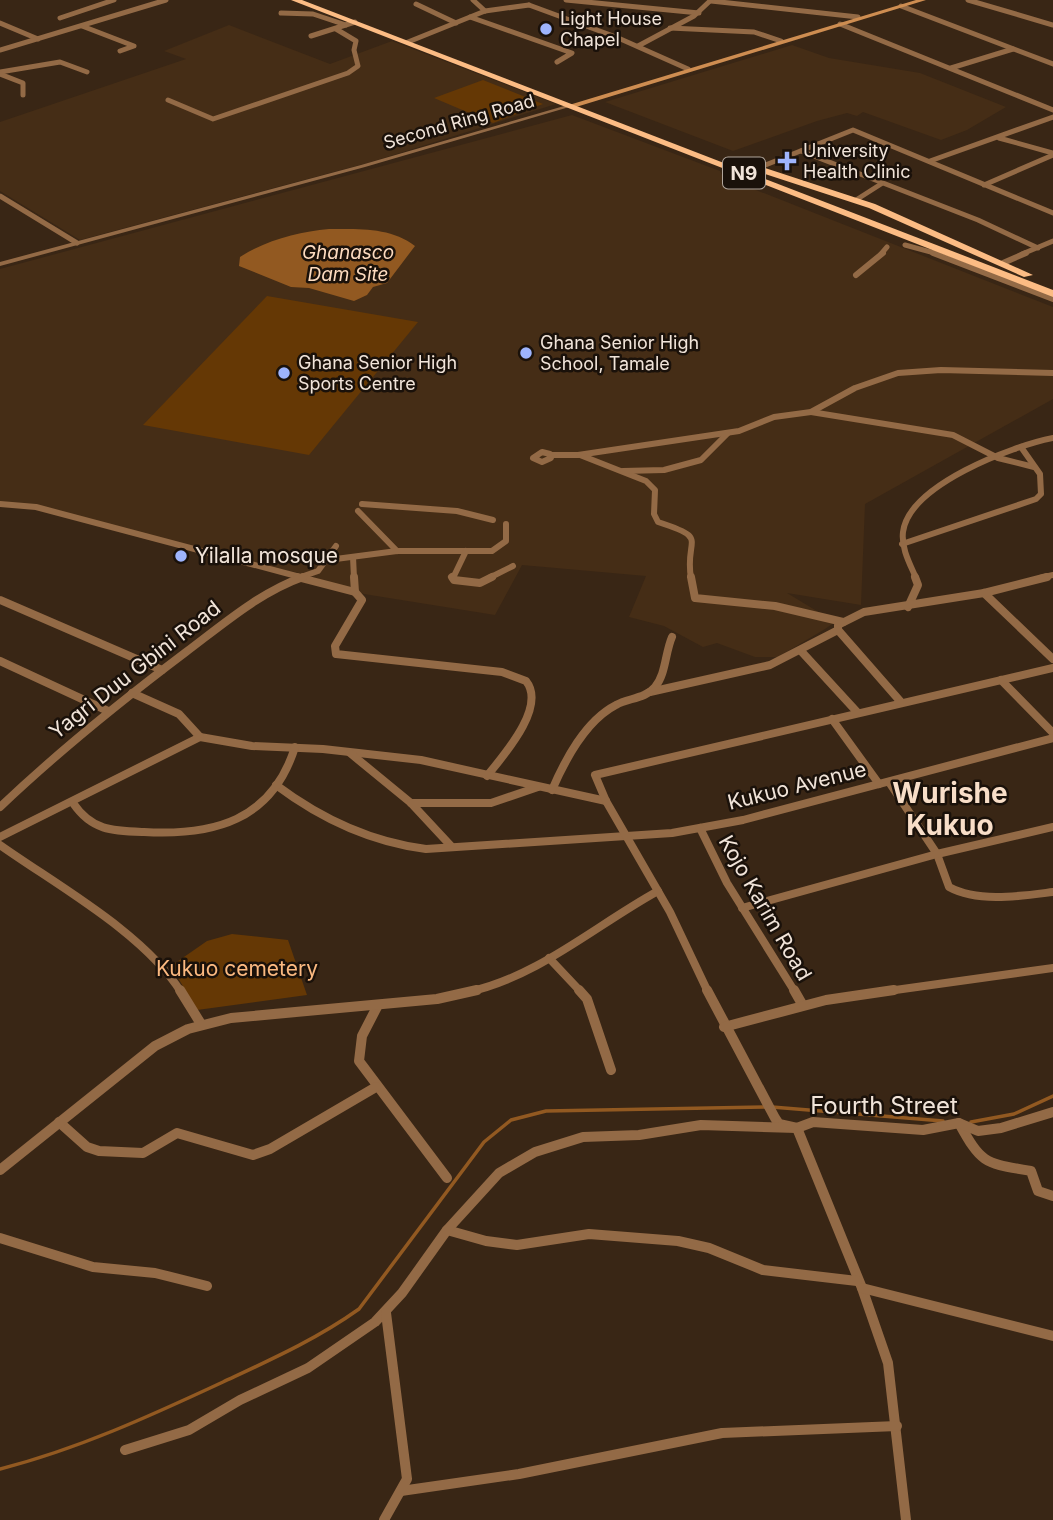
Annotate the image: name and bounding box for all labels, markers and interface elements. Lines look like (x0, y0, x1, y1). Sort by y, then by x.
place label: Light House Chapel (560, 8, 662, 50)
marker: Light House Chapel (538, 21, 554, 37)
street label: Second Ring Road (381, 90, 537, 153)
place label: University Health Clinic (803, 140, 911, 182)
marker: University Health Clinic (777, 151, 797, 171)
road number: N9 (723, 158, 765, 188)
water label: Ghanasco Dam Site (302, 241, 394, 286)
place label: Ghana Senior High School, Tamale (540, 332, 699, 374)
marker: Ghana Senior High School, Tamale (518, 345, 534, 361)
place label: Ghana Senior High Sports Centre (298, 352, 457, 394)
marker: Ghana Senior High Sports Centre (276, 365, 292, 381)
place label: Yilalla mosque (195, 543, 338, 568)
marker: Yilalla mosque (173, 548, 189, 564)
street label: Yagri Duu Gbini Road (44, 595, 225, 744)
street label: Kukuo Avenue (725, 756, 869, 815)
district label: Wurishe Kukuo (892, 776, 1008, 842)
street label: Kojo Karim Road (714, 831, 817, 985)
park label: Kukuo cemetery (156, 956, 318, 981)
street label: Fourth Street (810, 1091, 958, 1120)

